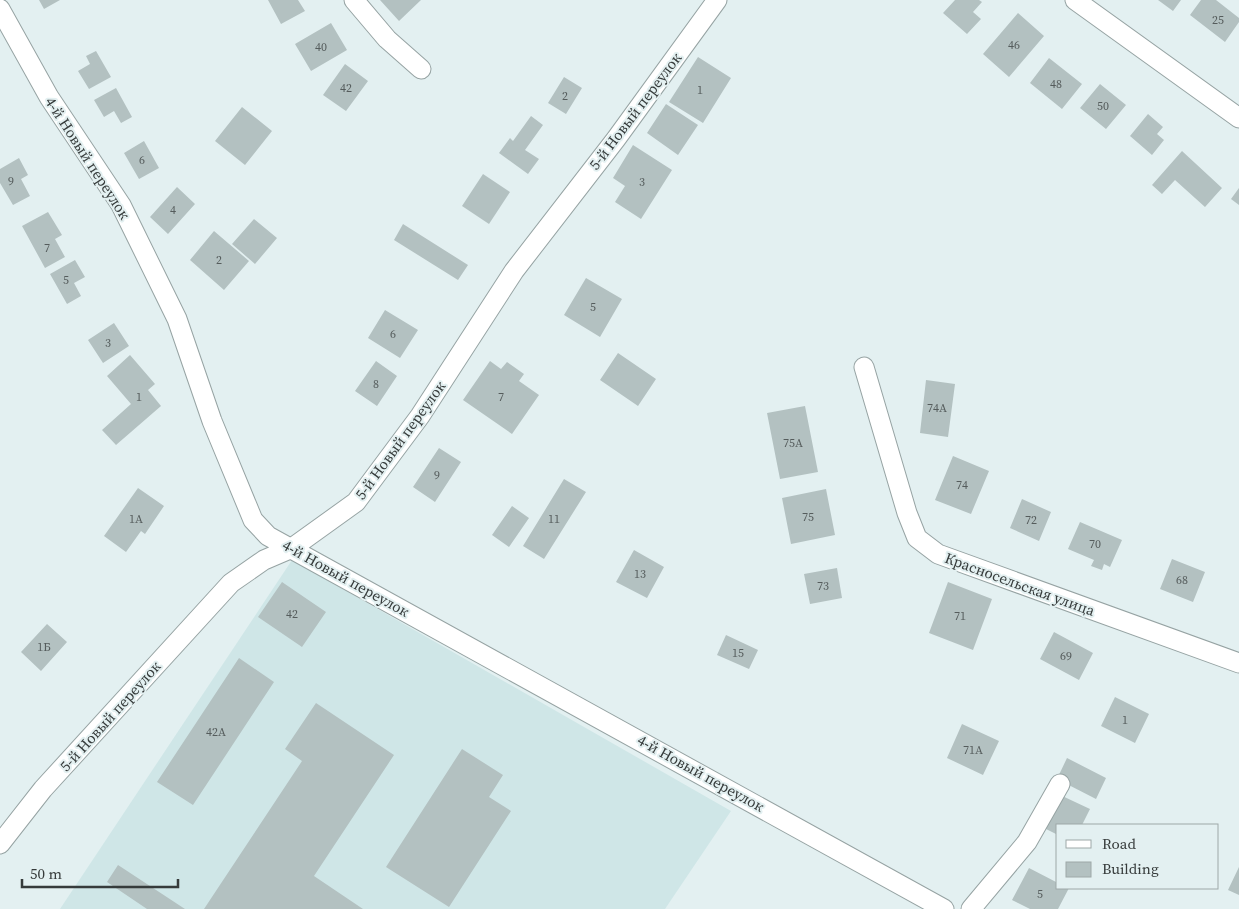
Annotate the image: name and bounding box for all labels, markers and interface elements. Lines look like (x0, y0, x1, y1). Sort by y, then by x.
house number: 25 (1212, 12, 1224, 28)
house number: 46 (1008, 37, 1020, 53)
house number: 40 (315, 39, 327, 55)
street label: 5-й Новый переулок (584, 47, 687, 174)
house number: 48 (1050, 76, 1062, 92)
house number: 42 (340, 80, 352, 96)
house number: 1 (697, 82, 703, 98)
house number: 2 (562, 88, 568, 104)
street label: 4-й Новый переулок (40, 93, 136, 224)
house number: 50 (1097, 98, 1109, 114)
house number: 6 (139, 152, 145, 168)
house number: 9 (8, 173, 14, 189)
house number: 3 (639, 174, 645, 190)
house number: 4 (170, 202, 176, 218)
house number: 7 (44, 240, 50, 256)
house number: 2 (216, 252, 222, 268)
house number: 5 (63, 272, 69, 288)
house number: 5 (590, 299, 596, 315)
house number: 6 (390, 326, 396, 342)
house number: 3 (105, 335, 111, 351)
street label: 5-й Новый переулок (350, 376, 451, 504)
house number: 8 (373, 376, 379, 392)
house number: 1 (136, 389, 142, 405)
house number: 7 (498, 389, 504, 405)
house number: 74А (927, 400, 947, 416)
house number: 75А (783, 435, 803, 451)
house number: 9 (434, 467, 440, 483)
house number: 74 (956, 477, 968, 493)
house number: 75 (802, 509, 814, 525)
house number: 1А (129, 511, 143, 527)
house number: 11 (548, 511, 560, 527)
house number: 72 (1025, 512, 1037, 528)
street label: 4-й Новый переулок (279, 534, 414, 622)
house number: 70 (1089, 536, 1101, 552)
street label: Красносельская улица (942, 547, 1098, 621)
house number: 13 (634, 566, 646, 582)
house number: 68 (1176, 572, 1188, 588)
house number: 73 (817, 578, 829, 594)
house number: 42 (286, 606, 298, 622)
house number: 71 (954, 608, 966, 624)
house number: 1Б (37, 639, 51, 655)
house number: 15 (732, 645, 744, 661)
house number: 69 (1060, 648, 1072, 664)
street label: 5-й Новый переулок (55, 656, 166, 776)
house number: 1 (1122, 712, 1128, 728)
house number: 42А (206, 724, 226, 740)
street label: 4-й Новый переулок (634, 729, 769, 817)
house number: 71А (963, 742, 983, 758)
legend (1056, 824, 1219, 889)
text: Road (1102, 833, 1136, 854)
scale bar (22, 856, 179, 888)
text: Building (1102, 858, 1159, 879)
text: 50 m (30, 863, 62, 884)
house number: 5 (1037, 886, 1043, 902)

